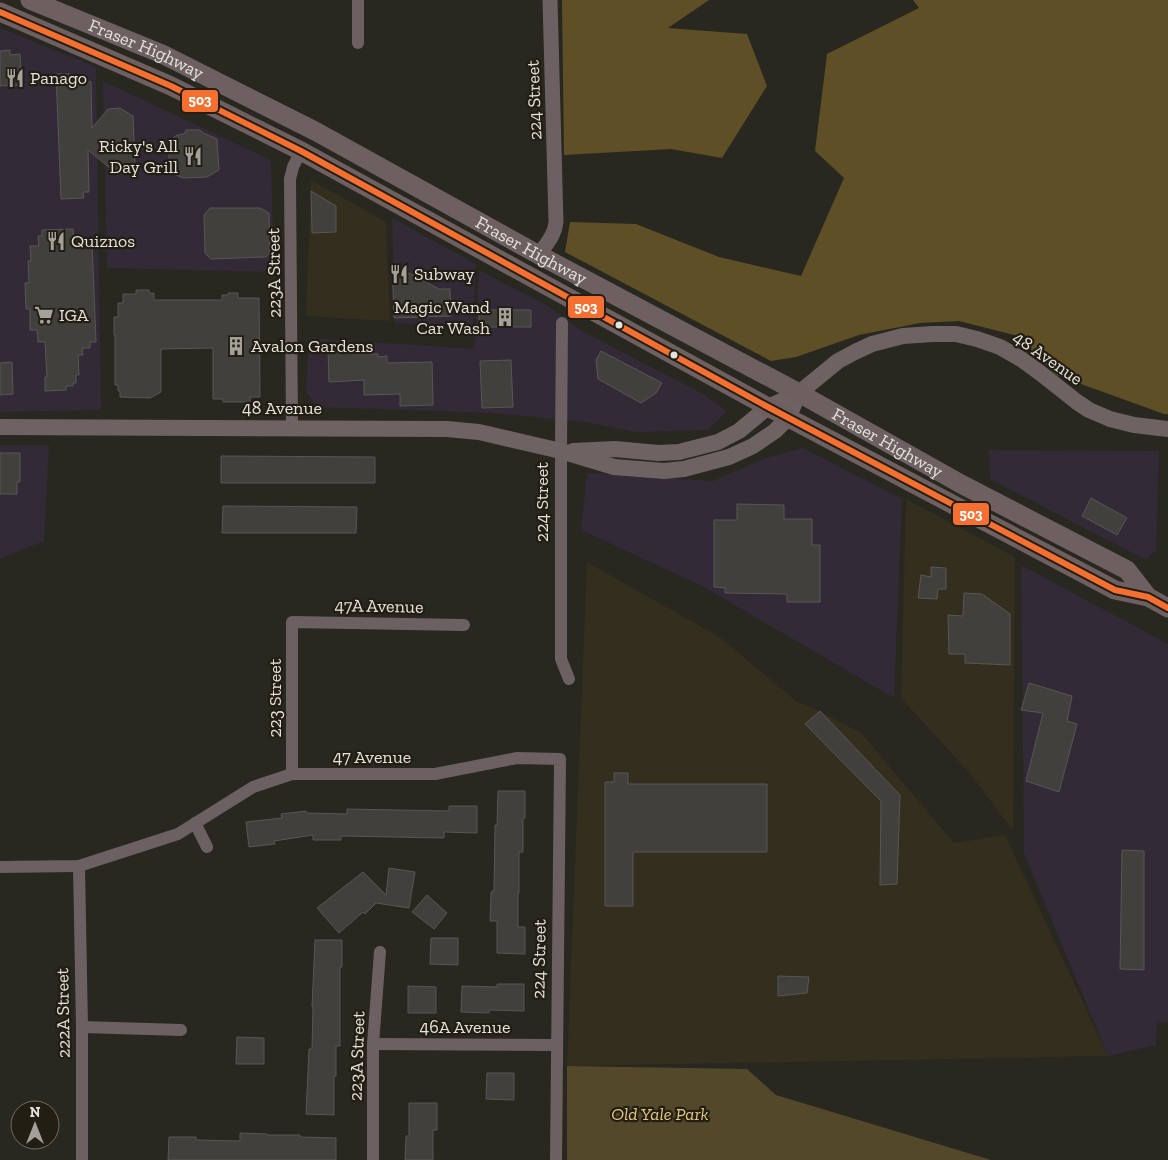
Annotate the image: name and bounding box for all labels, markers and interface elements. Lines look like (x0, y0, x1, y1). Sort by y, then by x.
street label: Fraser Highway (85, 14, 208, 85)
street label: 224 Street (522, 59, 546, 140)
restaurant icon: Panago (4, 67, 26, 89)
place label: Panago (30, 67, 87, 89)
line badge: 503 (181, 89, 219, 113)
text: 503 (189, 92, 212, 109)
place label: Ricky's All Day Grill (99, 135, 178, 178)
restaurant icon: Ricky's All Day Grill (182, 145, 204, 167)
street label: Fraser Highway (472, 211, 592, 290)
street label: 223A Street (262, 228, 286, 318)
restaurant icon: Quiznos (45, 230, 67, 252)
place label: Quiznos (71, 230, 135, 252)
restaurant icon: Subway (388, 263, 410, 285)
place label: Subway (414, 263, 475, 285)
line badge: 503 (567, 295, 605, 319)
place label: Magic Wand Car Wash (394, 296, 490, 339)
text: 503 (575, 299, 598, 316)
supermarket icon: IGA (33, 304, 55, 326)
place label: IGA (59, 304, 89, 326)
building icon: Magic Wand Car Wash (494, 306, 516, 328)
unlabelled marker (614, 320, 624, 330)
street label: 48 Avenue (1009, 326, 1087, 390)
building icon: Avalon Gardens (225, 335, 247, 357)
place label: Avalon Gardens (251, 335, 373, 357)
unlabelled marker (669, 350, 679, 360)
street label: 48 Avenue (242, 397, 322, 419)
street label: Fraser Highway (828, 403, 948, 483)
street label: 224 Street (531, 462, 553, 542)
line badge: 503 (952, 502, 990, 526)
text: 503 (960, 506, 983, 523)
street label: 47A Avenue (334, 594, 424, 618)
street label: 223 Street (264, 658, 286, 737)
street label: 47 Avenue (333, 746, 411, 768)
street label: 224 Street (527, 919, 551, 999)
street label: 222A Street (51, 967, 75, 1058)
street label: 223A Street (344, 1010, 370, 1101)
street label: 46A Avenue (420, 1016, 510, 1038)
north arrow (10, 1100, 60, 1150)
park label: Old Yale Park (611, 1103, 709, 1125)
text: N (30, 1104, 41, 1121)

